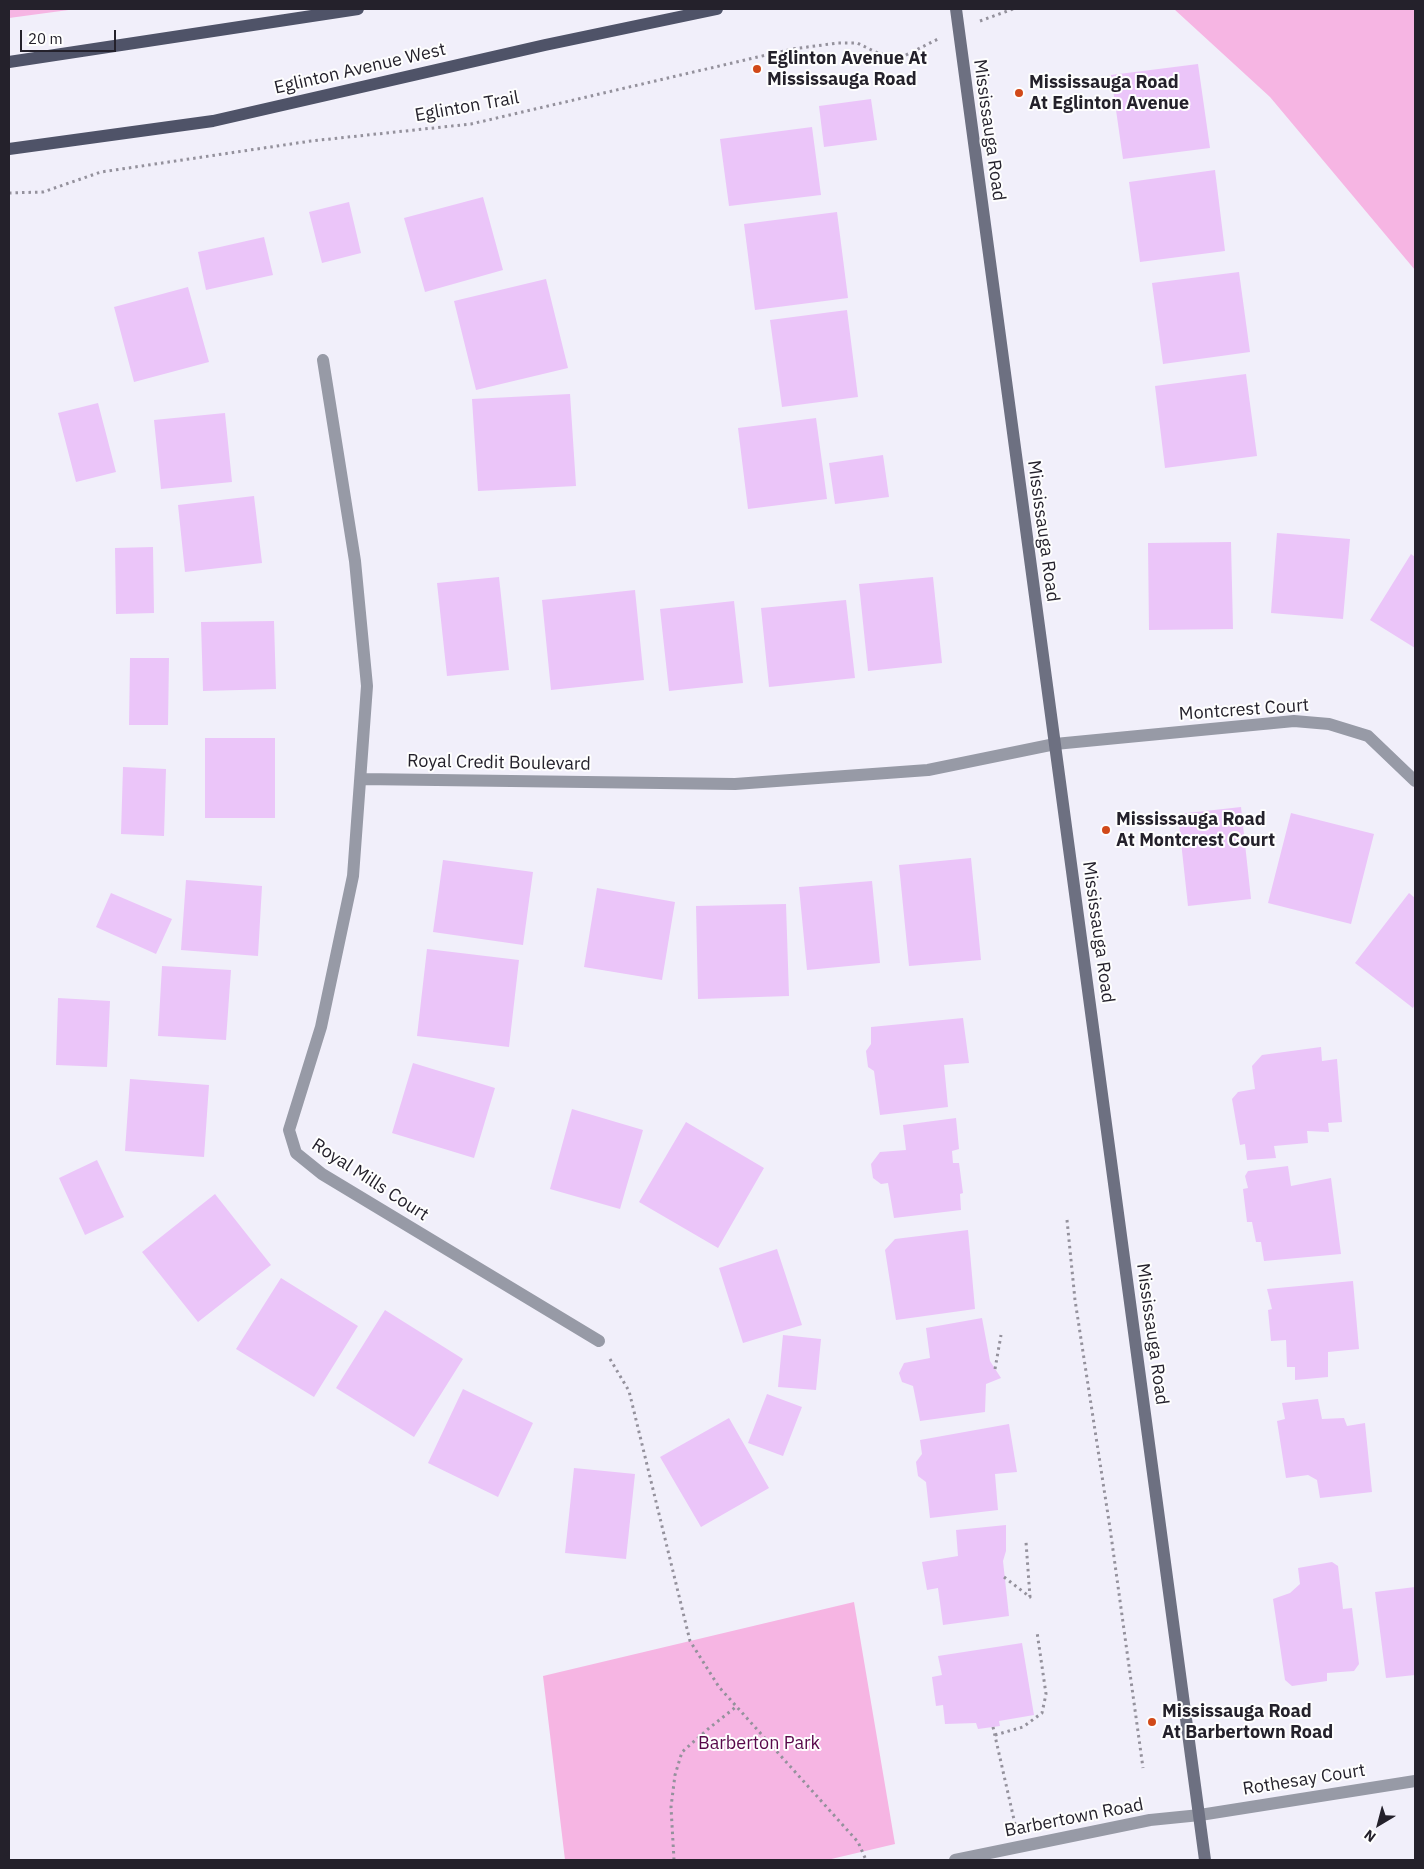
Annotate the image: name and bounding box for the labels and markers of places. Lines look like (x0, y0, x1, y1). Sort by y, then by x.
place label: Eglinton Avenue At Mississauga Road (767, 48, 927, 90)
marker: Eglinton Avenue At Mississauga Road (751, 63, 763, 75)
place label: Mississauga Road At Eglinton Avenue (1029, 72, 1189, 115)
marker: Mississauga Road At Eglinton Avenue (1013, 87, 1025, 99)
place label: Mississauga Road At Montcrest Court (1116, 809, 1275, 852)
marker: Mississauga Road At Montcrest Court (1100, 824, 1112, 836)
place label: Mississauga Road At Barbertown Road (1162, 1701, 1333, 1744)
marker: Mississauga Road At Barbertown Road (1146, 1716, 1158, 1728)

